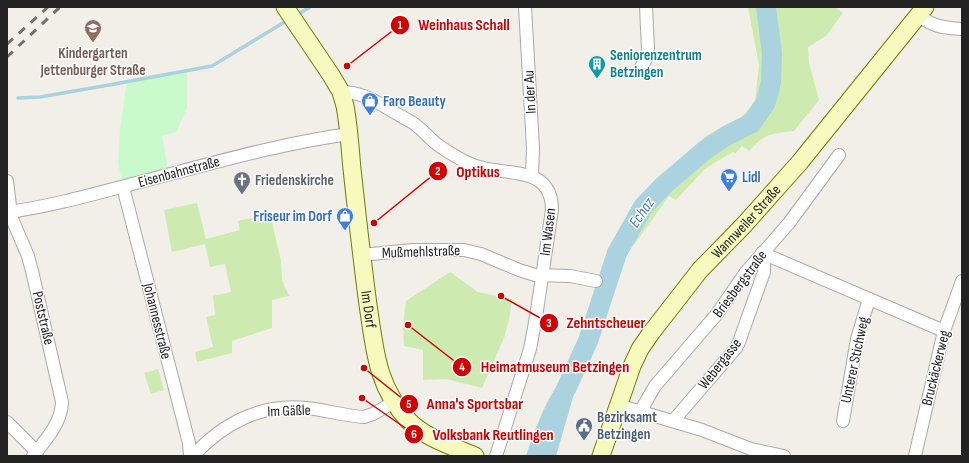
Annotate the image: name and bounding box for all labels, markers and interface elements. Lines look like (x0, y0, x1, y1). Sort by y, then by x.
callout: Weinhaus Schall (390, 11, 517, 39)
text: Weinhaus Schall (418, 16, 510, 35)
school or university icon: Kindergarten Jettenburger Straße (83, 18, 103, 43)
text: 1 (398, 18, 403, 33)
place label: Kindergarten Jettenburger Straße (39, 44, 146, 80)
place label: Seniorenzentrum Betzingen (610, 46, 702, 82)
building icon: Seniorenzentrum Betzingen (587, 54, 607, 79)
street label: In der Au (519, 70, 541, 114)
shop icon: Faro Beauty (360, 91, 380, 116)
place label: Faro Beauty (383, 92, 447, 111)
street label: Eisenbahnstraße (136, 152, 222, 192)
callout: Optikus (428, 157, 508, 185)
text: Optikus (456, 163, 500, 182)
text: 2 (435, 164, 441, 179)
supermarket icon: Lidl (719, 167, 739, 192)
place label: Lidl (742, 168, 761, 187)
church icon: Friedenskirche (232, 170, 252, 195)
place label: Friedenskirche (255, 171, 334, 190)
street label: Wannweiler Straße (707, 181, 785, 262)
water label: Echaz (625, 194, 660, 231)
shop icon: Friseur im Dorf (335, 206, 355, 231)
place label: Friseur im Dorf (253, 207, 332, 226)
street label: Im Wasen (536, 207, 560, 257)
street label: Mußmehlstraße (381, 241, 461, 263)
street label: Briesbergstraße (709, 247, 771, 321)
street label: Johannesstraße (138, 280, 176, 361)
street label: Poststraße (28, 289, 58, 347)
street label: Im Dorf (357, 289, 381, 330)
callout: Zehntscheuer (539, 309, 653, 337)
text: Zehntscheuer (567, 314, 645, 333)
street label: Unterer Stichweg (837, 315, 873, 405)
text: 3 (546, 316, 552, 331)
street label: Bruckäckerweg (917, 328, 955, 408)
street label: Webergasse (694, 335, 746, 393)
callout: Heimatmuseum Betzingen (452, 353, 637, 381)
text: Heimatmuseum Betzingen (481, 358, 629, 377)
text: 4 (459, 360, 465, 375)
callout: Anna's Sportsbar (399, 390, 532, 418)
text: Anna's Sportsbar (426, 395, 523, 414)
text: 5 (406, 397, 412, 412)
street label: Im Gäßle (267, 401, 311, 421)
place label: Bezirksamt Betzingen (597, 408, 657, 444)
public building icon: Bezirksamt Betzingen (574, 416, 594, 441)
callout: Volksbank Reutlingen (404, 420, 562, 448)
text: Volksbank Reutlingen (432, 426, 554, 445)
text: 6 (411, 427, 417, 442)

